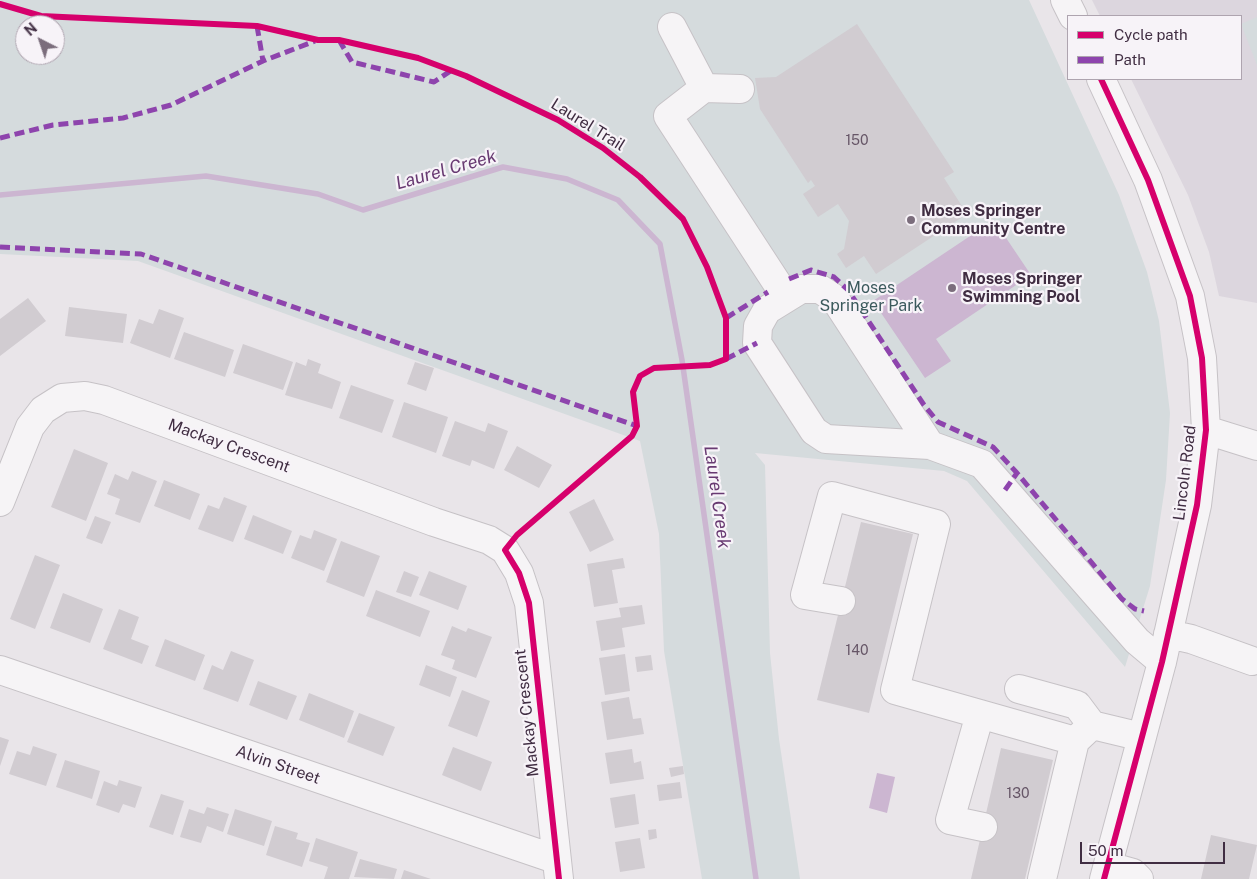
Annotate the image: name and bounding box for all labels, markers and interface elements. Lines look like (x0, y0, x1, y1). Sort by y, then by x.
north arrow (15, 15, 65, 65)
legend (1067, 15, 1242, 80)
text: N (21, 20, 40, 39)
text: Cycle path (1114, 26, 1188, 43)
text: Path (1114, 51, 1146, 68)
street label: Laurel Trail (547, 95, 629, 155)
house number: 150 (845, 133, 869, 149)
water label: Laurel Creek (393, 145, 499, 195)
place label: Moses Springer Community Centre (921, 201, 1065, 239)
marker: Moses Springer Community Centre (905, 214, 917, 226)
place label: Moses Springer Swimming Pool (962, 269, 1082, 307)
park label: Moses Springer Park (820, 278, 922, 316)
marker: Moses Springer Swimming Pool (946, 282, 958, 294)
street label: Mackay Crescent (165, 415, 293, 477)
street label: Lincoln Road (1170, 424, 1200, 522)
water label: Laurel Creek (699, 444, 735, 550)
house number: 140 (845, 643, 869, 659)
street label: Mackay Crescent (511, 648, 543, 778)
street label: Alvin Street (233, 742, 323, 788)
house number: 130 (1007, 786, 1029, 802)
scale bar (1082, 832, 1227, 864)
text: 50 m (1088, 842, 1123, 859)

